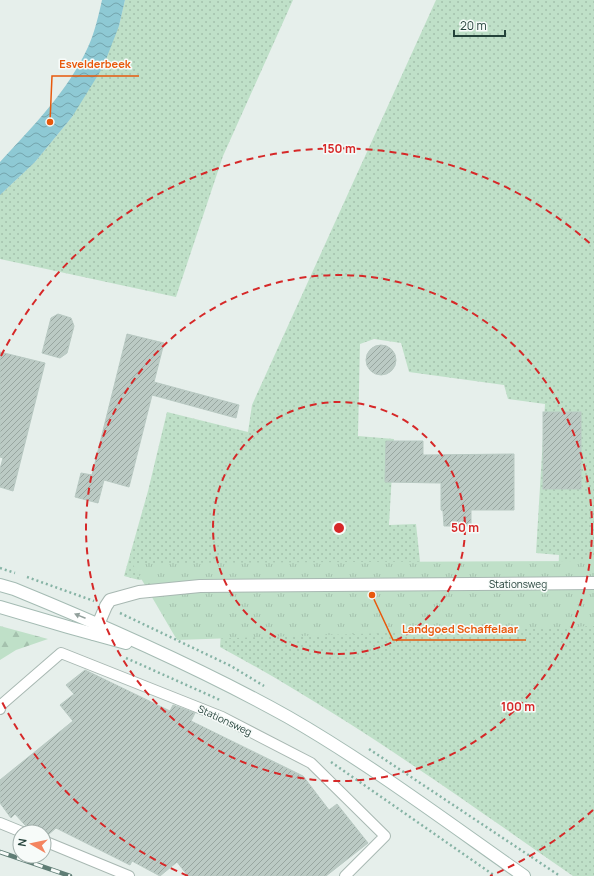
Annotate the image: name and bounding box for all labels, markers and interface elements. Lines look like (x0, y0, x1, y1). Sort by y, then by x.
scale bar (454, 12, 505, 38)
text: 20 m (460, 17, 487, 34)
callout: Esvelderbeek (52, 53, 139, 76)
text: Esvelderbeek (59, 56, 132, 71)
text: 150 m (322, 140, 356, 157)
text: 50 m (451, 519, 479, 536)
centre of rings (332, 521, 346, 535)
street label: Stationsweg (489, 577, 547, 591)
one-way arrow (74, 613, 86, 619)
callout: Landgoed Schaffelaar (393, 617, 526, 640)
text: Landgoed Schaffelaar (402, 621, 519, 636)
text: 100 m (501, 698, 535, 715)
street label: Stationsweg (196, 701, 254, 739)
north arrow (12, 824, 52, 864)
text: N (14, 837, 30, 847)

